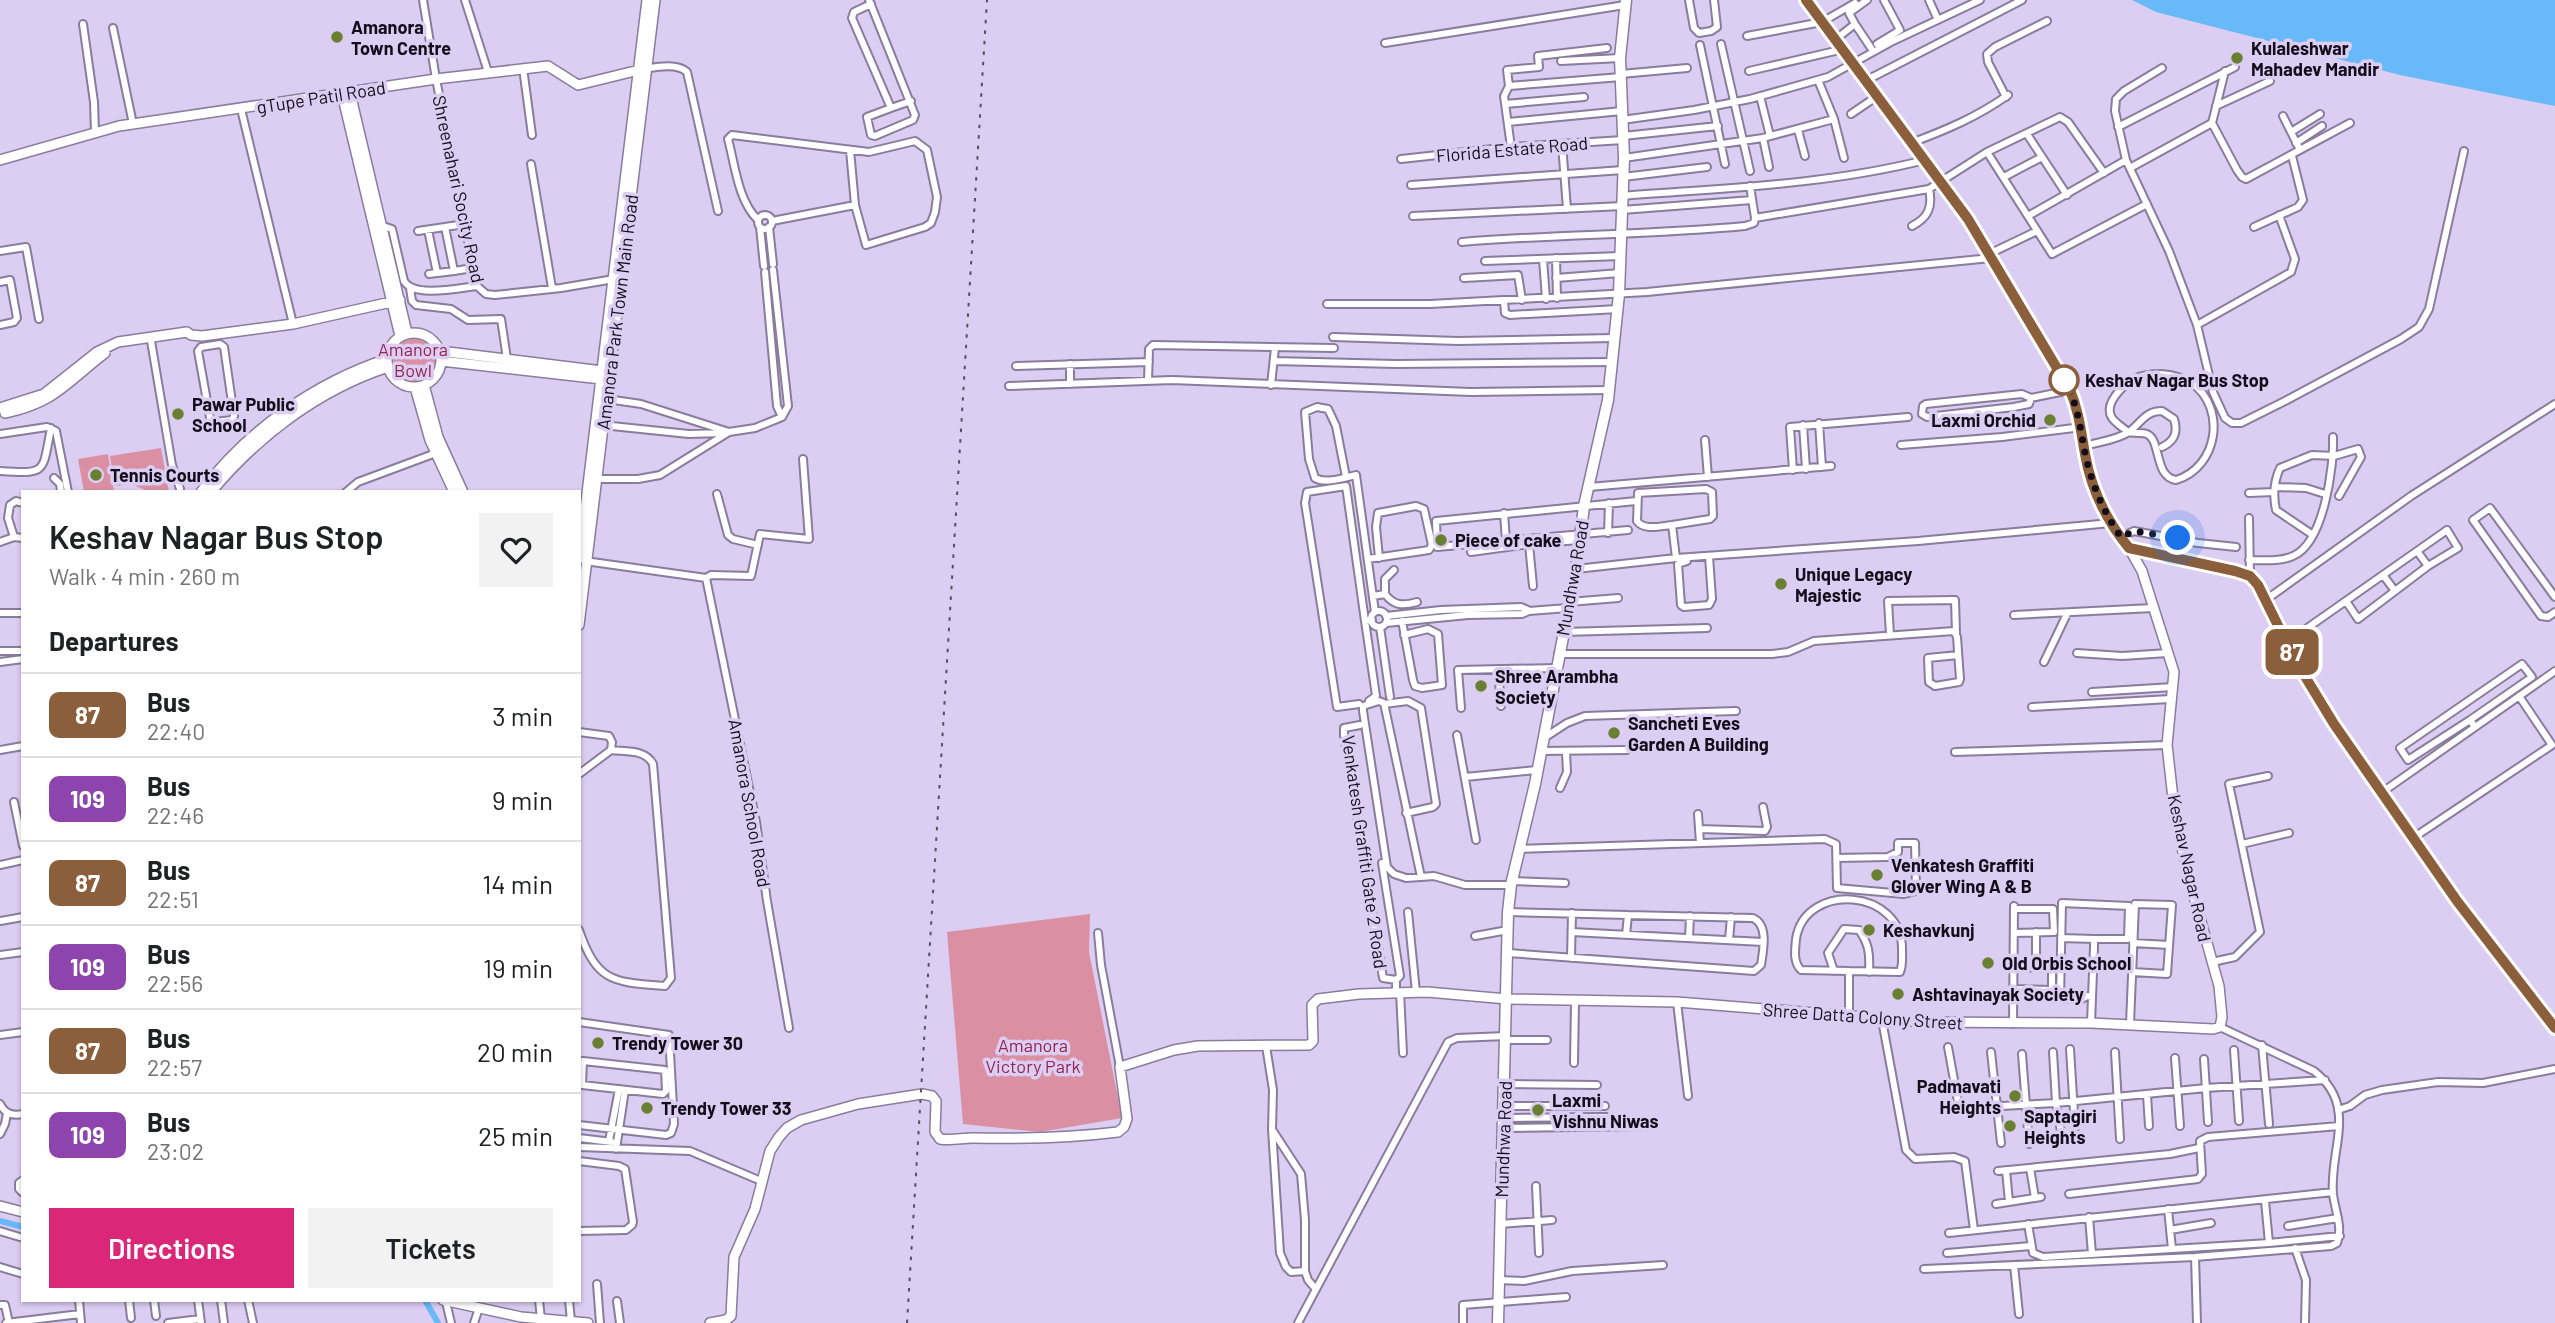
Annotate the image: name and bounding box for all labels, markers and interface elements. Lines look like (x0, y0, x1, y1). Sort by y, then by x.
place label: Amanora Town Centre (351, 16, 451, 59)
marker: Amanora Town Centre (329, 29, 345, 45)
place label: Kulaleshwar Mahadev Mandir (2251, 37, 2379, 80)
marker: Kulaleshwar Mahadev Mandir (2229, 50, 2245, 66)
street label: gTupe Patil Road (255, 76, 387, 118)
street label: Shreenahari Socity Road (428, 93, 490, 285)
street label: Florida Estate Road (1435, 131, 1589, 167)
street label: Amanora Park Town Main Road (592, 193, 642, 431)
park label: Amanora Bowl (378, 338, 448, 381)
marker: Keshav Nagar Bus Stop (2049, 365, 2079, 395)
place label: Keshav Nagar Bus Stop (2085, 369, 2269, 391)
place label: Pawar Public School (192, 393, 295, 436)
marker: Pawar Public School (170, 406, 186, 422)
place label: Laxmi Orchid (1931, 409, 2036, 431)
marker: Laxmi Orchid (2042, 412, 2058, 428)
place label: Tennis Courts (110, 464, 219, 486)
marker: Tennis Courts (88, 467, 104, 483)
button: heart (479, 513, 553, 587)
text: Keshav Nagar Bus Stop (49, 516, 384, 556)
street label: Mundhwa Road (1551, 519, 1593, 637)
your location (2160, 520, 2195, 555)
place label: Piece of cake (1455, 529, 1561, 551)
marker: Piece of cake (1433, 532, 1449, 548)
text: Walk · 4 min · 260 m (49, 562, 240, 590)
place label: Unique Legacy Majestic (1795, 563, 1912, 606)
marker: Unique Legacy Majestic (1773, 576, 1789, 592)
text: Departures (49, 625, 179, 656)
line badge: 87 (2260, 629, 2324, 675)
text: 87 (2280, 637, 2304, 666)
place label: Shree Arambha Society (1495, 665, 1618, 708)
marker: Shree Arambha Society (1473, 678, 1489, 694)
text: Bus (147, 686, 190, 717)
text: 87 (75, 700, 100, 729)
text: 3 min (492, 700, 553, 731)
place label: Sancheti Eves Garden A Building (1628, 712, 1769, 755)
text: 22:40 (147, 717, 205, 745)
street label: Amanora School Road (724, 717, 776, 889)
marker: Sancheti Eves Garden A Building (1606, 725, 1622, 741)
street label: Venkatesh Graffiti Gate 2 Road (1338, 734, 1392, 970)
text: Bus (147, 770, 190, 801)
text: 109 (70, 784, 105, 813)
text: 9 min (492, 784, 553, 815)
street label: Keshav Nagar Road (2164, 792, 2216, 944)
text: 22:46 (147, 801, 204, 829)
text: Bus (147, 854, 190, 885)
place label: Venkatesh Graffiti Glover Wing A & B (1891, 854, 2034, 897)
marker: Venkatesh Graffiti Glover Wing A & B (1869, 867, 1885, 883)
text: 87 (75, 868, 100, 897)
text: 14 min (482, 868, 553, 899)
text: 22:51 (147, 885, 199, 913)
place label: Keshavkunj (1883, 919, 1975, 941)
marker: Keshavkunj (1861, 922, 1877, 938)
text: Bus (147, 938, 190, 969)
text: 109 (70, 952, 105, 981)
text: 19 min (483, 952, 553, 983)
place label: Old Orbis School (2002, 952, 2131, 974)
marker: Old Orbis School (1980, 955, 1996, 971)
text: 22:56 (147, 969, 203, 997)
place label: Ashtavinayak Society (1912, 983, 2084, 1005)
marker: Ashtavinayak Society (1890, 986, 1906, 1002)
street label: Shree Datta Colony Street (1762, 998, 1964, 1034)
text: Bus (147, 1022, 190, 1053)
place label: Trendy Tower 30 (612, 1032, 743, 1054)
park label: Amanora Victory Park (986, 1034, 1080, 1077)
marker: Trendy Tower 30 (590, 1035, 606, 1051)
text: 87 (75, 1036, 100, 1065)
text: 20 min (477, 1036, 553, 1067)
text: 22:57 (147, 1053, 202, 1081)
place label: Padmavati Heights (1917, 1075, 2001, 1118)
street label: Mundhwa Road (1490, 1080, 1516, 1198)
marker: Padmavati Heights (2007, 1088, 2023, 1104)
place label: Laxmi Vishnu Niwas (1552, 1089, 1659, 1132)
place label: Trendy Tower 33 (661, 1097, 791, 1119)
marker: Trendy Tower 33 (639, 1100, 655, 1116)
marker: Laxmi Vishnu Niwas (1530, 1102, 1546, 1118)
place label: Saptagiri Heights (2024, 1105, 2097, 1148)
text: Bus (147, 1106, 190, 1137)
marker: Saptagiri Heights (2002, 1118, 2018, 1134)
text: 109 (70, 1120, 105, 1149)
text: 25 min (478, 1120, 553, 1151)
text: 23:02 (147, 1137, 204, 1165)
button: Directions (49, 1208, 294, 1288)
button: Tickets (308, 1208, 553, 1288)

